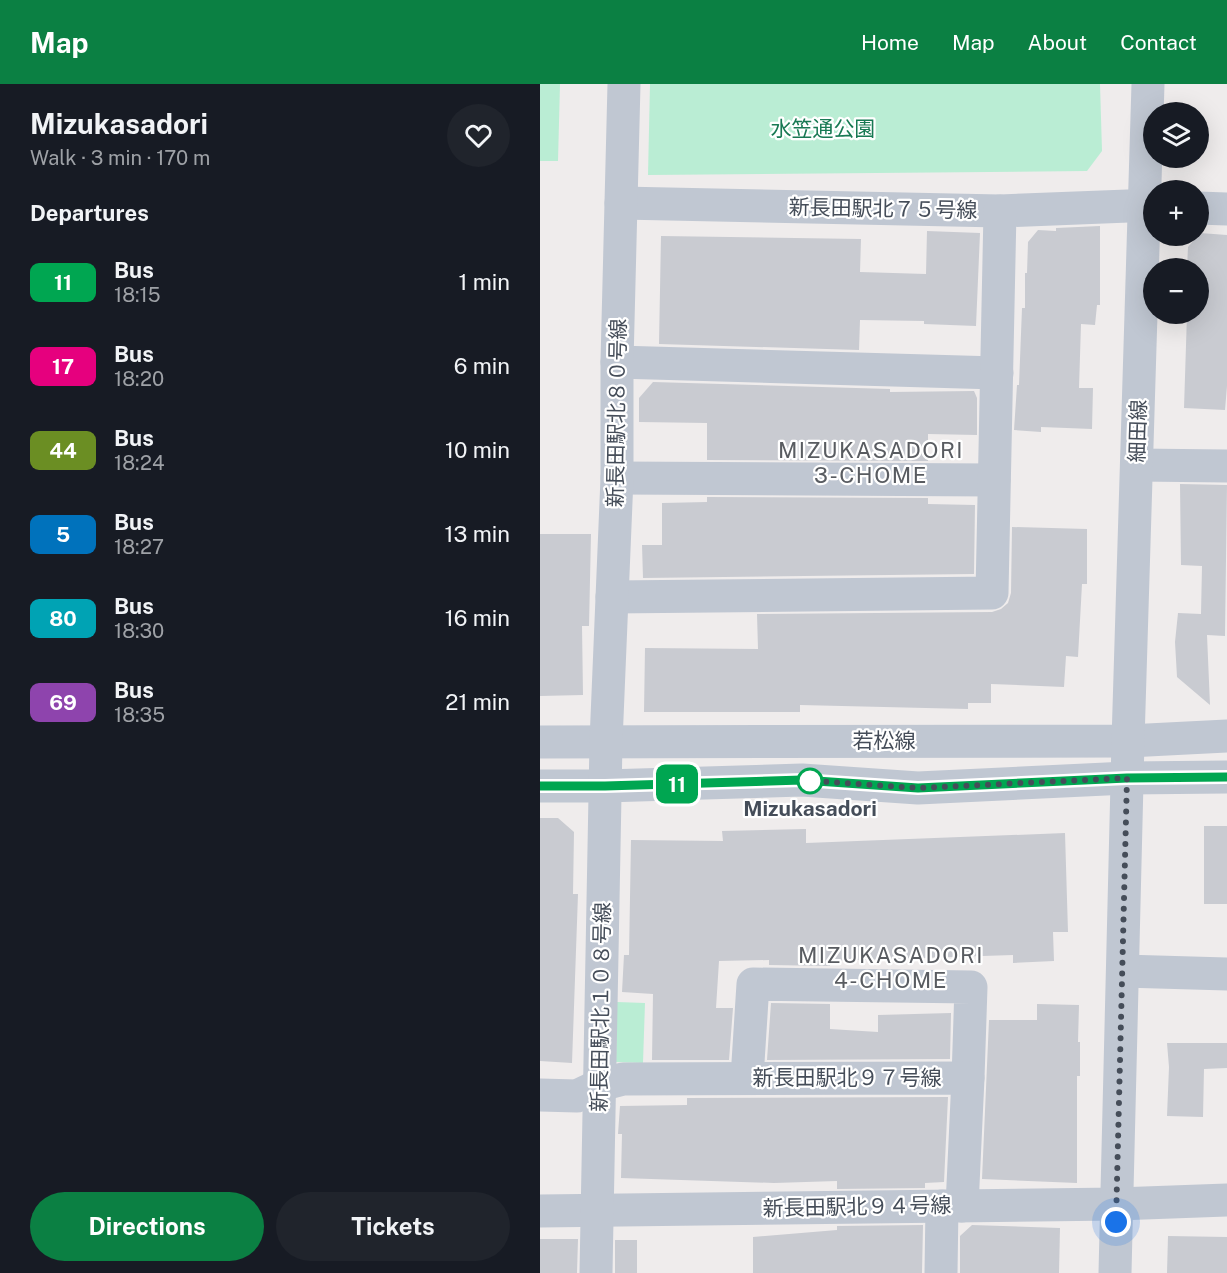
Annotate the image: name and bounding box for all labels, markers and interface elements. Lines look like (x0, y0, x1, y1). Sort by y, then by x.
text: Map (30, 26, 89, 59)
text: Home (861, 30, 919, 55)
text: Map (952, 30, 995, 55)
text: About (1028, 30, 1087, 55)
text: Contact (1120, 30, 1197, 55)
map controls (1143, 102, 1209, 324)
button: layers (1143, 102, 1209, 168)
button: heart (447, 104, 510, 167)
text: Mizukasadori (30, 107, 208, 140)
park label: 水笠通公園 (771, 116, 876, 141)
text: Walk · 3 min · 170 m (30, 146, 210, 170)
button: + (1143, 180, 1209, 246)
street label: 新長田駅北７５号線 (788, 194, 978, 223)
text: Departures (30, 200, 149, 226)
text: Bus (114, 257, 154, 283)
button: − (1143, 258, 1209, 324)
text: 1 min (458, 269, 510, 295)
text: 11 (54, 270, 72, 295)
text: 18:15 (114, 283, 161, 307)
street label: 新長田駅北８０号線 (602, 318, 631, 508)
text: Bus (114, 341, 154, 367)
text: 6 min (454, 353, 510, 379)
text: 17 (52, 354, 74, 379)
text: 18:20 (114, 367, 164, 391)
street label: 細田線 (1124, 399, 1151, 463)
text: Bus (114, 425, 154, 451)
text: 10 min (445, 437, 510, 463)
district label: MIZUKASADORI 3-CHOME (778, 437, 964, 488)
text: 44 (49, 438, 77, 463)
text: 18:24 (114, 451, 165, 475)
text: Bus (114, 509, 154, 535)
text: 13 min (445, 521, 510, 547)
text: 5 (56, 522, 70, 547)
text: 18:27 (114, 535, 164, 559)
text: Bus (114, 593, 154, 619)
text: 16 min (445, 605, 510, 631)
text: 80 (49, 606, 77, 631)
text: 18:30 (114, 619, 164, 643)
text: Bus (114, 677, 154, 703)
text: 21 min (445, 689, 510, 715)
text: 69 (49, 690, 77, 715)
text: 18:35 (114, 703, 165, 727)
street label: 若松線 (853, 728, 916, 753)
line badge: 11 (650, 764, 704, 804)
marker: Mizukasadori (797, 768, 823, 794)
text: 11 (668, 772, 686, 797)
place label: Mizukasadori (743, 796, 877, 821)
street label: 新長田駅北１０８号線 (586, 902, 615, 1112)
district label: MIZUKASADORI 4-CHOME (798, 942, 984, 993)
street label: 新長田駅北９７号線 (753, 1065, 942, 1090)
button: Directions (30, 1192, 264, 1261)
button: Tickets (276, 1192, 510, 1261)
street label: 新長田駅北９４号線 (762, 1192, 952, 1221)
your location (1101, 1207, 1131, 1237)

